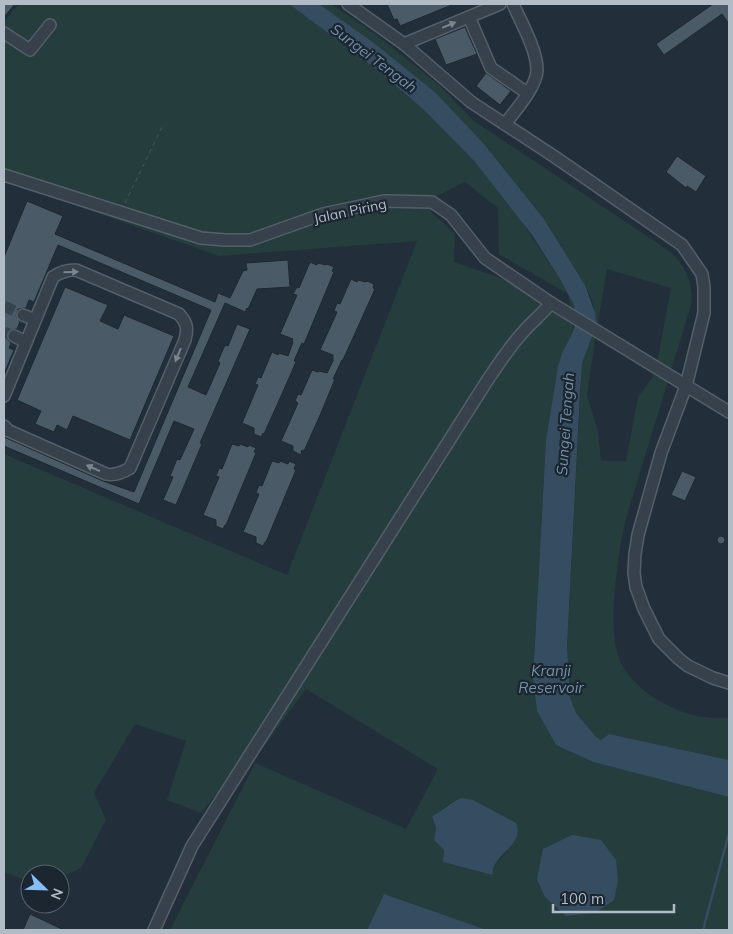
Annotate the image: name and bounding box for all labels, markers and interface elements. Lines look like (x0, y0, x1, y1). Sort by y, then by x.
water label: Sungei Tengah (327, 19, 421, 97)
one-way arrow (442, 21, 456, 29)
street label: Jalan Piring (312, 194, 388, 228)
one-way arrow (64, 267, 80, 275)
one-way arrow (174, 348, 182, 362)
water label: Sungei Tengah (552, 372, 578, 476)
one-way arrow (86, 464, 100, 472)
water label: Kranji Reservoir (518, 661, 584, 697)
north arrow (20, 864, 70, 914)
scale bar (553, 882, 674, 914)
text: N (47, 886, 67, 902)
text: 100 m (560, 889, 604, 908)

